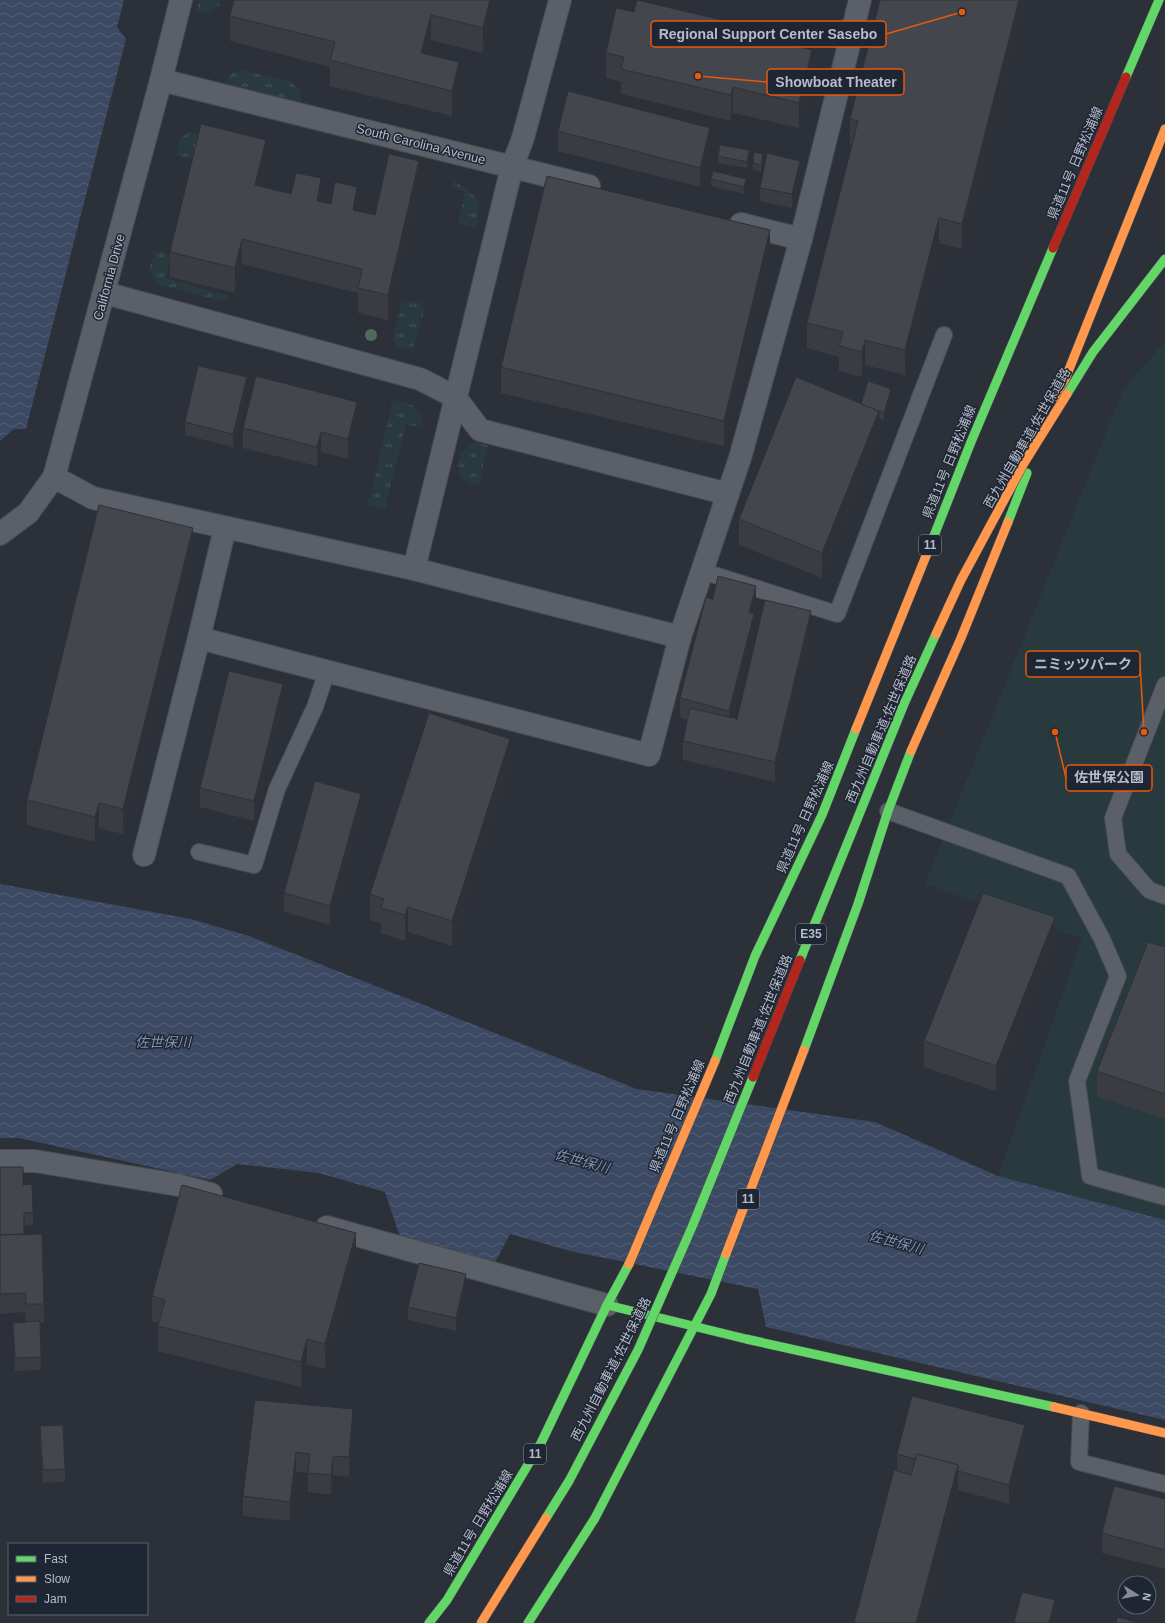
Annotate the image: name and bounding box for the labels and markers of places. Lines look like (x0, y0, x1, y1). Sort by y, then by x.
callout: Regional Support Center Sasebo (651, 21, 886, 47)
callout: Showboat Theater (767, 69, 904, 95)
callout: ニミッツパーク (1026, 651, 1140, 677)
callout: 佐世保公園 (1066, 765, 1152, 791)

